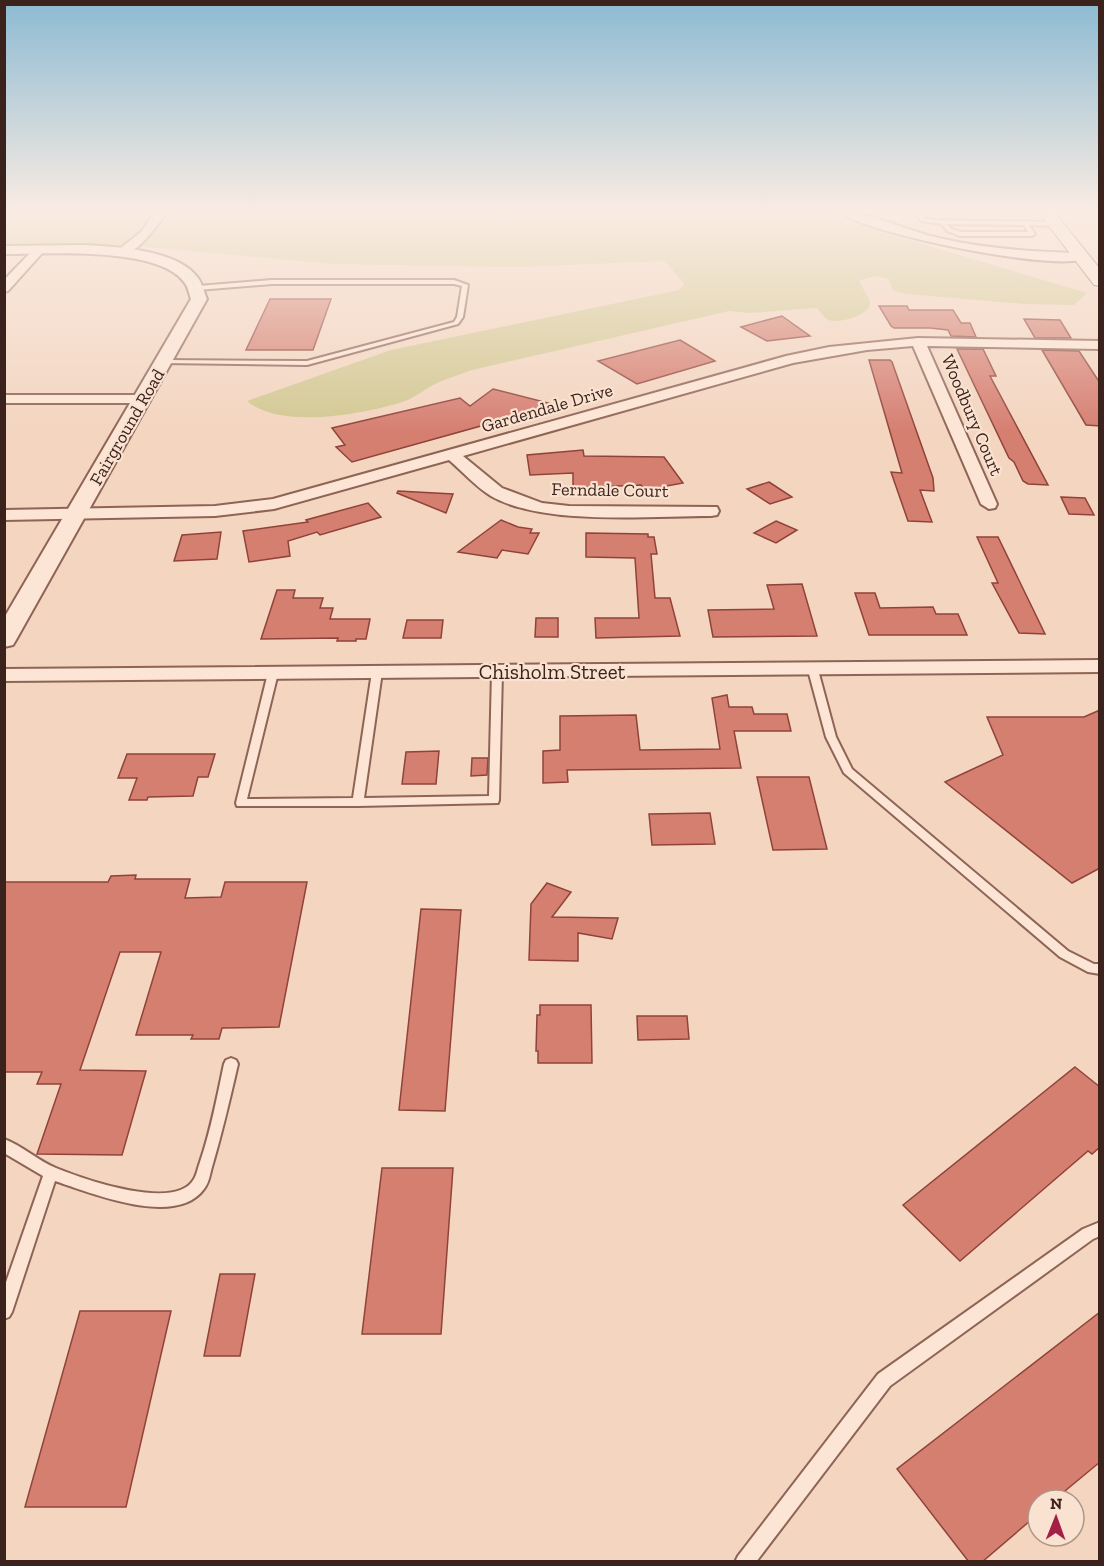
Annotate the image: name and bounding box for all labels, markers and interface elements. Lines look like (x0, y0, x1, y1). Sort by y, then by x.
street label: Woodbury Court (937, 351, 1008, 479)
street label: Fairground Road (85, 365, 169, 489)
street label: Gardendale Drive (479, 379, 615, 437)
street label: Ferndale Court (551, 478, 669, 502)
street label: Chisholm Street (479, 659, 626, 684)
north arrow (1026, 1488, 1086, 1548)
text: N (1050, 1494, 1063, 1513)

